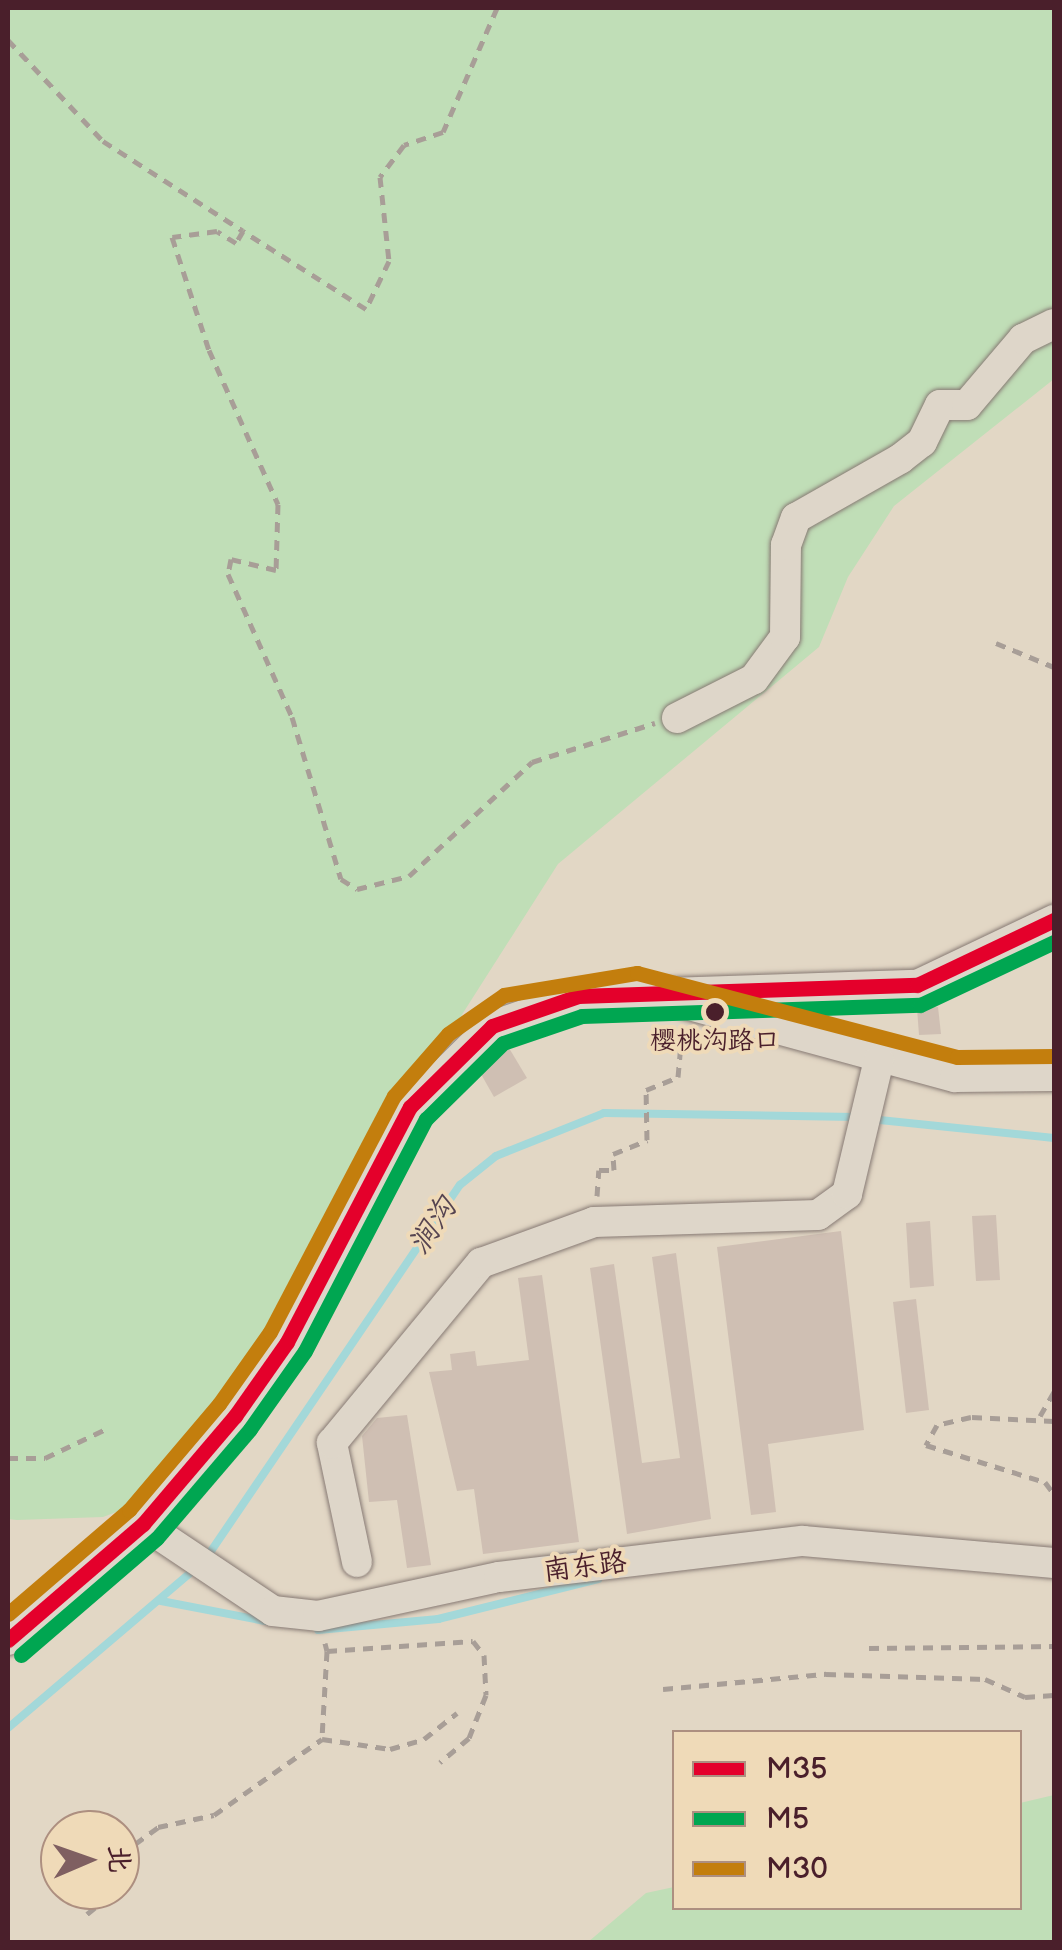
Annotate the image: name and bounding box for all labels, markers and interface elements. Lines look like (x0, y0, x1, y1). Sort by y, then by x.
marker: 樱桃沟路口 (705, 1002, 725, 1022)
place label: 樱桃沟路口 (650, 1026, 780, 1058)
water label: 涧沟 (401, 1191, 465, 1261)
street label: 南东路 (541, 1545, 629, 1589)
legend (672, 1730, 1022, 1910)
text: M35 (766, 1751, 828, 1787)
text: M5 (766, 1801, 809, 1837)
north arrow (40, 1810, 140, 1910)
text: 北 (102, 1844, 135, 1874)
text: M30 (766, 1851, 828, 1887)

